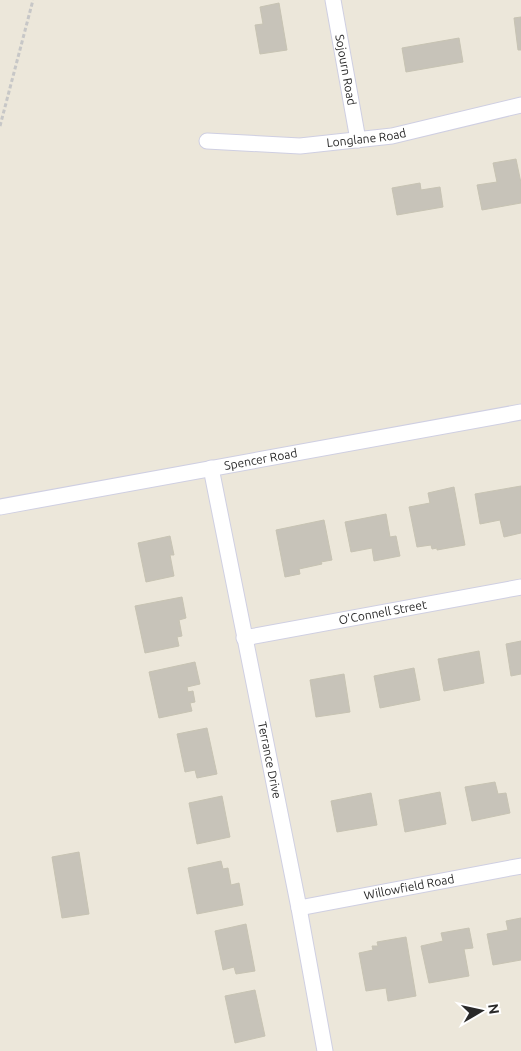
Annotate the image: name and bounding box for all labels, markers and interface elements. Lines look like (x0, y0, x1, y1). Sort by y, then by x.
street label: Sojourn Road (333, 33, 359, 106)
street label: Longlane Road (326, 126, 407, 149)
street label: Spencer Road (223, 446, 298, 472)
street label: O'Connell Street (338, 597, 428, 626)
street label: Terrance Drive (256, 720, 284, 800)
street label: Willowfield Road (363, 872, 455, 902)
north arrow (456, 986, 506, 1036)
text: N (485, 1003, 503, 1015)

